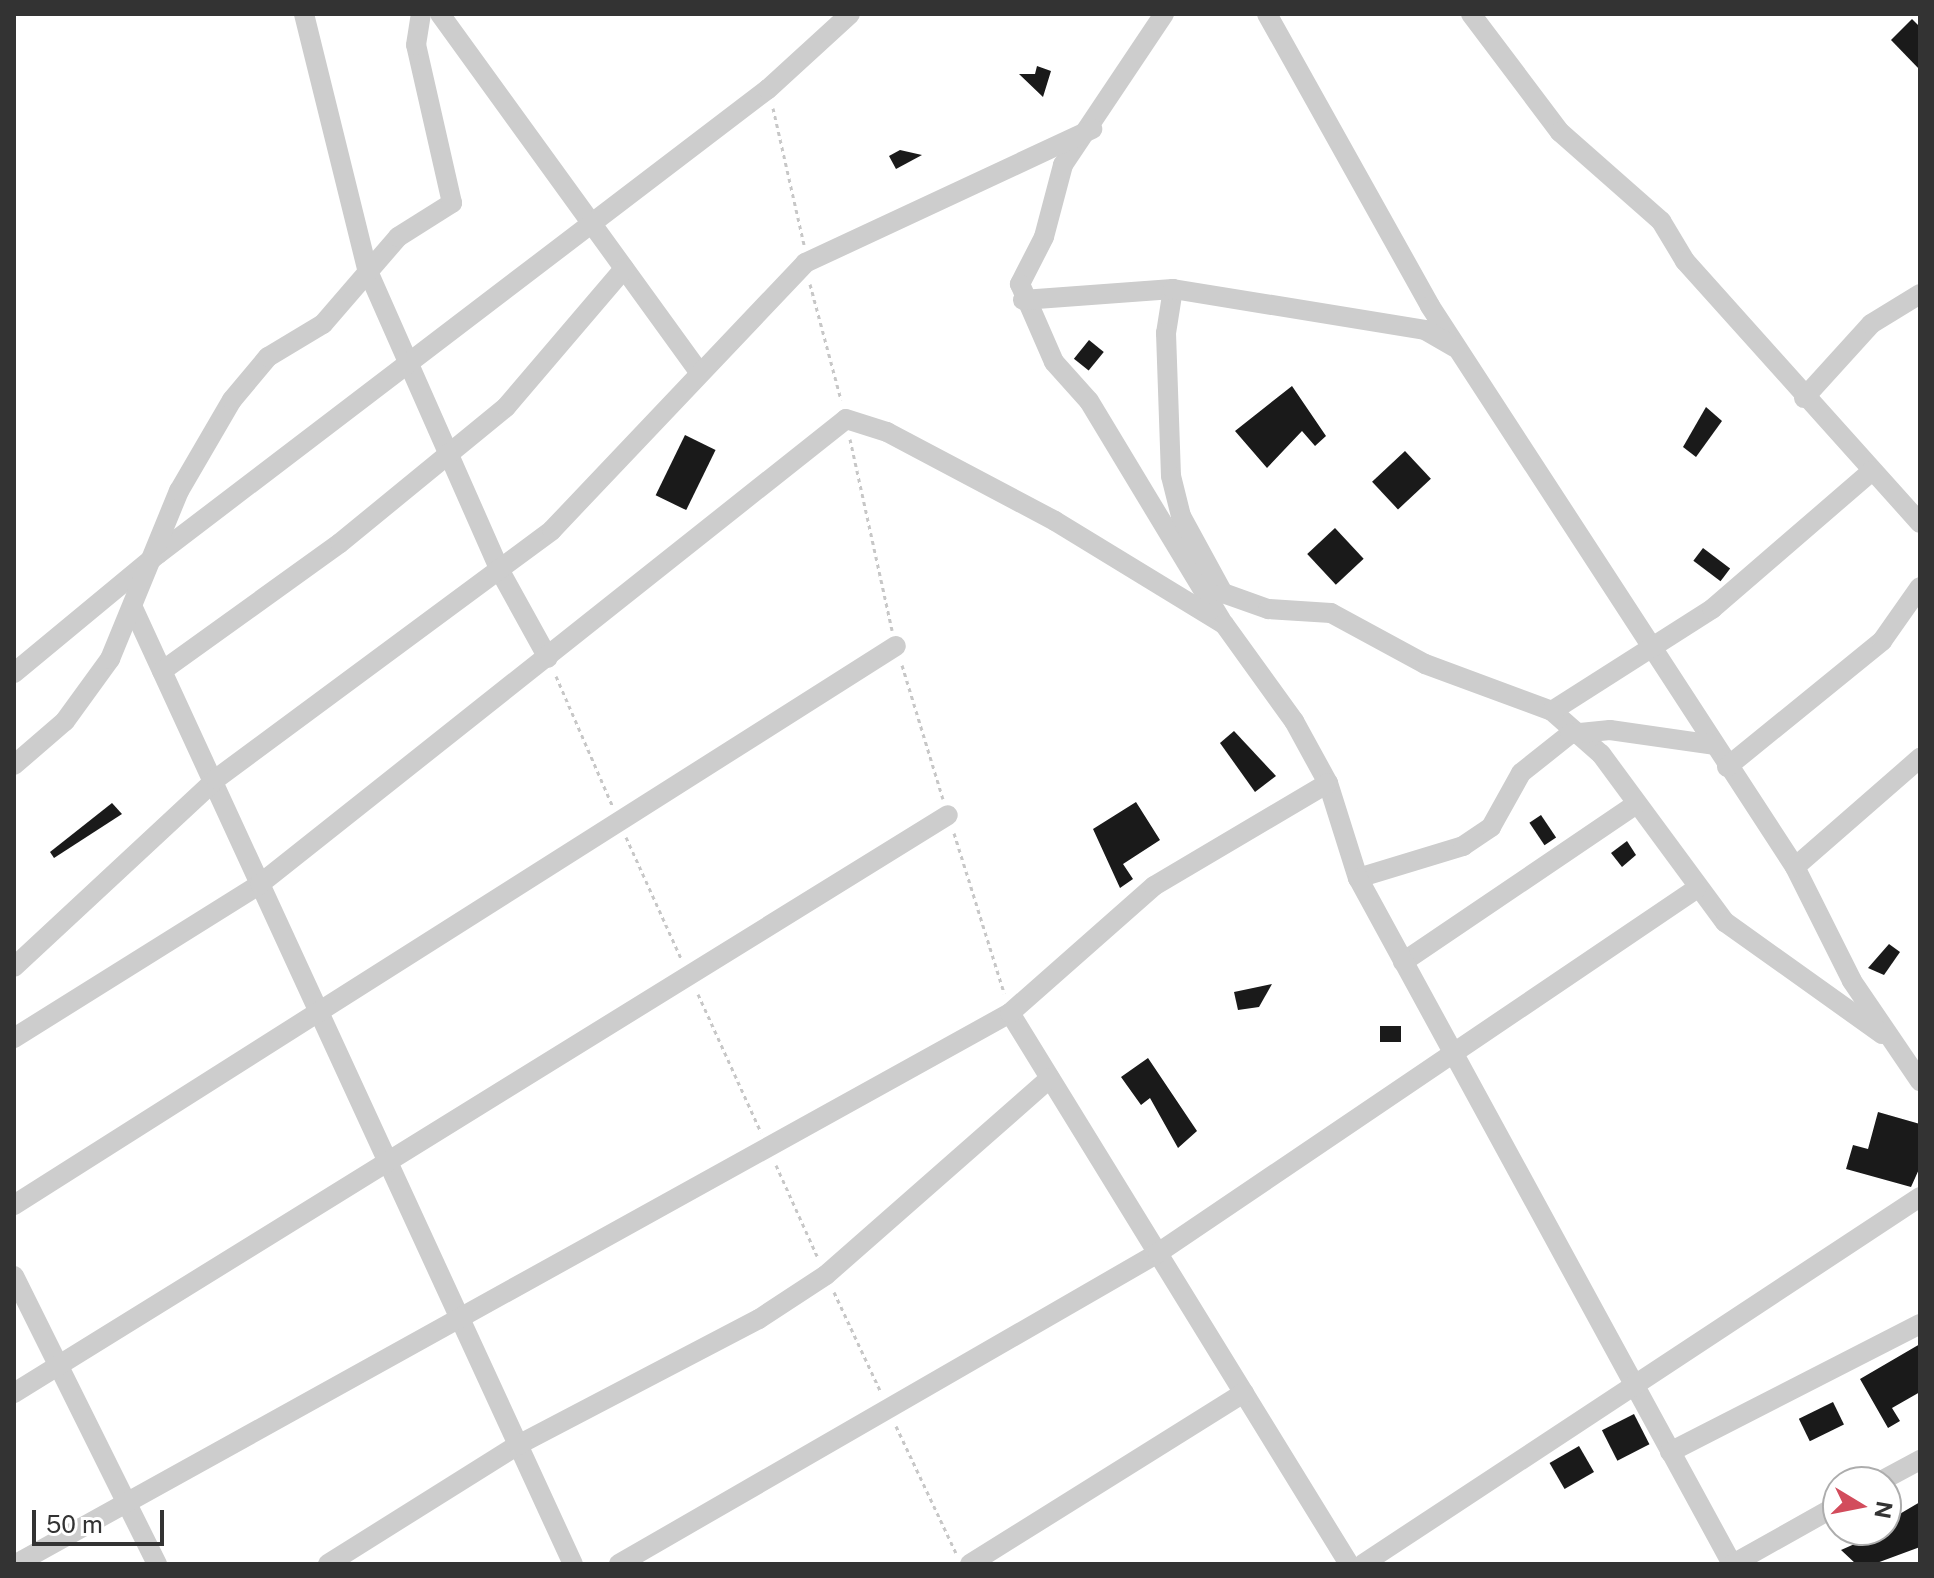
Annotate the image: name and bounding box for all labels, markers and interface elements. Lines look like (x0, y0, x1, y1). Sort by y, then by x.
north arrow (1822, 1466, 1902, 1546)
scale bar (36, 1494, 168, 1544)
text: N (1869, 1499, 1898, 1521)
text: 50 m (46, 1510, 103, 1538)

